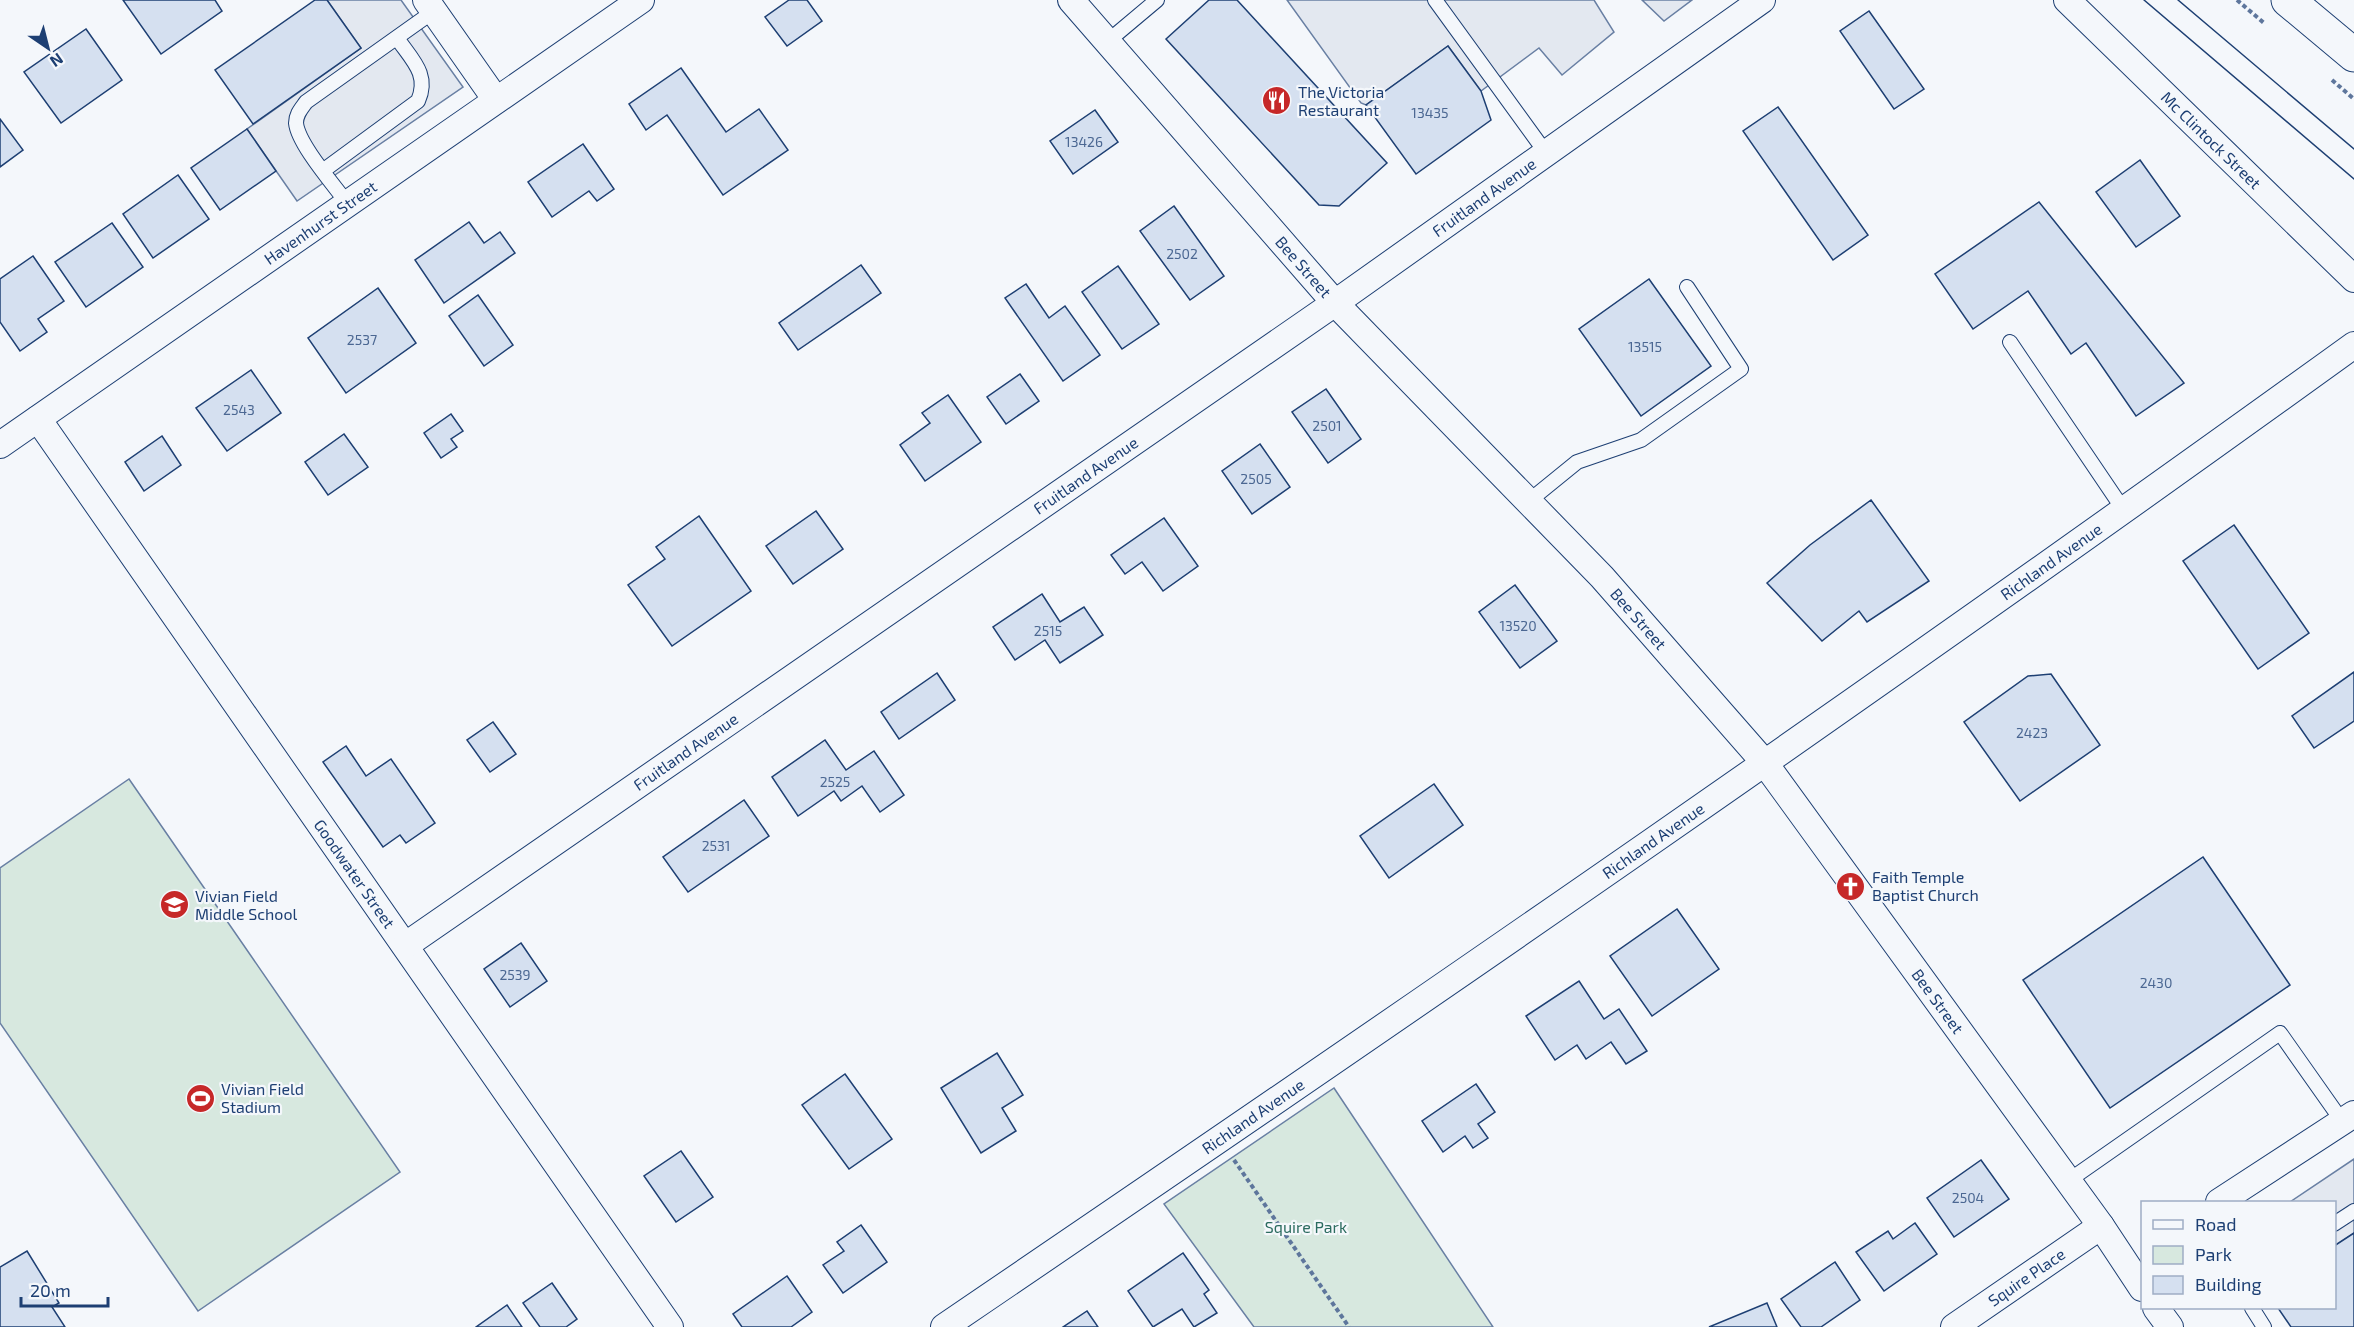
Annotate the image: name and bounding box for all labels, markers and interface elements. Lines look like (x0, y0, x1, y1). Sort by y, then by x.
north arrow (18, 18, 78, 78)
text: N (47, 50, 67, 72)
place label: The Victoria Restaurant (1298, 82, 1384, 119)
restaurant icon: The Victoria Restaurant (1261, 85, 1293, 117)
street label: Mc Clintock Street (2158, 87, 2265, 192)
house number: 13435 (1411, 104, 1449, 121)
house number: 13426 (1065, 133, 1103, 150)
street label: Fruitland Avenue (1428, 154, 1539, 240)
street label: Havenhurst Street (260, 176, 380, 268)
street label: Bee Street (1272, 232, 1336, 301)
house number: 2502 (1166, 245, 1198, 262)
house number: 2537 (347, 331, 377, 348)
house number: 13515 (1628, 338, 1662, 355)
house number: 2543 (223, 401, 255, 418)
house number: 2501 (1312, 417, 1342, 434)
street label: Fruitland Avenue (1029, 432, 1141, 518)
house number: 2505 (1240, 470, 1272, 487)
street label: Richland Avenue (1996, 519, 2105, 604)
street label: Bee Street (1607, 584, 1671, 653)
house number: 13520 (1499, 617, 1537, 634)
house number: 2515 (1034, 622, 1062, 639)
street label: Fruitland Avenue (629, 709, 741, 794)
house number: 2423 (2016, 724, 2048, 741)
house number: 2525 (820, 773, 850, 790)
street label: Richland Avenue (1598, 798, 1708, 882)
street label: Goodwater Street (310, 815, 399, 931)
house number: 2531 (702, 837, 730, 854)
place label: Faith Temple Baptist Church (1872, 867, 1979, 904)
church icon: Faith Temple Baptist Church (1835, 870, 1867, 902)
place label: Vivian Field Middle School (195, 886, 298, 923)
school or university icon: Vivian Field Middle School (158, 889, 190, 921)
street label: Bee Street (1908, 965, 1968, 1037)
house number: 2539 (499, 966, 531, 983)
house number: 2430 (2140, 974, 2172, 991)
street label: Richland Avenue (1198, 1074, 1308, 1158)
place label: Vivian Field Stadium (221, 1079, 304, 1116)
sports icon: Vivian Field Stadium (184, 1082, 216, 1114)
house number: 2504 (1952, 1189, 1984, 1206)
legend (2141, 1201, 2336, 1309)
text: Road (2195, 1213, 2236, 1235)
park label: Squire Park (1265, 1217, 1347, 1236)
text: Park (2195, 1243, 2232, 1265)
street label: Squire Place (1984, 1244, 2068, 1310)
scale bar (21, 1270, 108, 1308)
text: Building (2195, 1273, 2262, 1295)
text: 20 m (30, 1279, 71, 1301)

